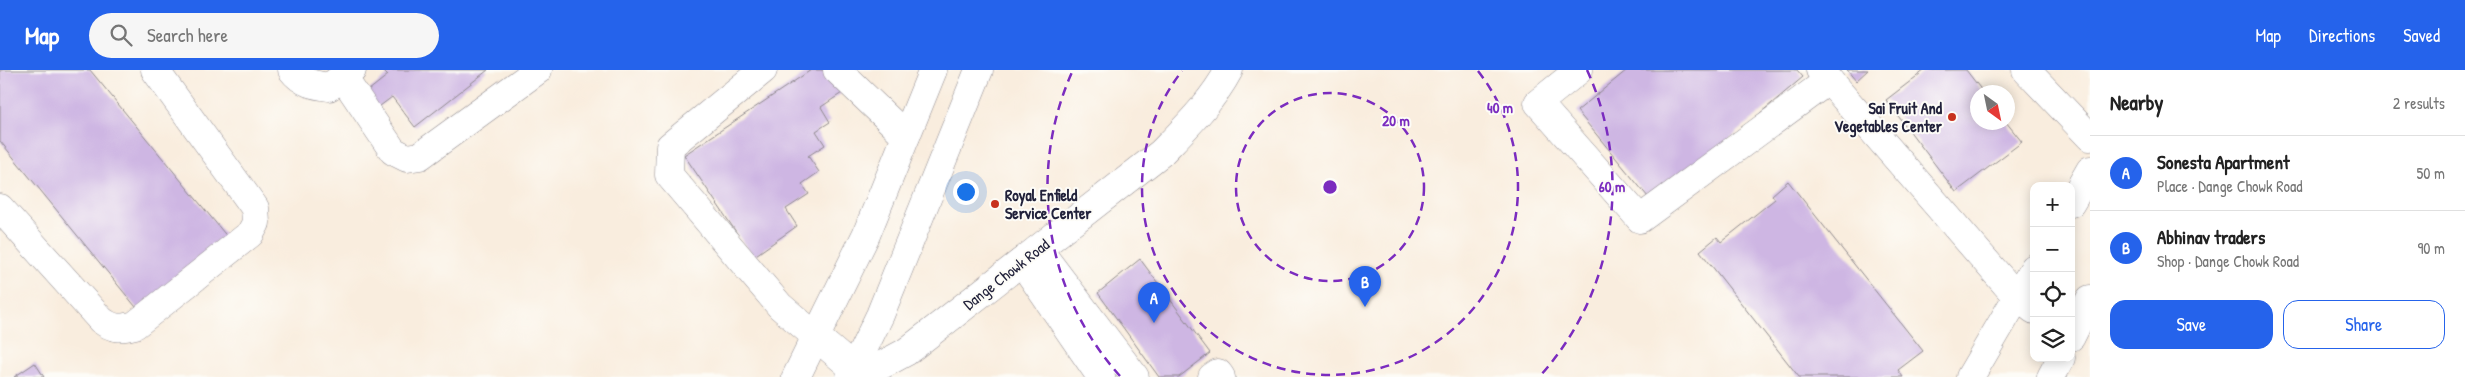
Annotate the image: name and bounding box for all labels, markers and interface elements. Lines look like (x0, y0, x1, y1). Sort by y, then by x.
search box (89, 13, 439, 58)
text: Map (25, 19, 59, 51)
icon: search (107, 21, 135, 49)
text: Search here (147, 22, 228, 48)
text: Map (2256, 23, 2281, 48)
text: Directions (2309, 23, 2375, 48)
text: Saved (2403, 23, 2440, 48)
north arrow (1970, 85, 2015, 130)
text: Nearby (2110, 88, 2163, 117)
text: 2 results (2393, 92, 2445, 114)
text: 40 m (1487, 97, 1513, 118)
place label: Sai Fruit And Vegetables Center (1834, 97, 1943, 138)
text: 20 m (1382, 110, 1410, 131)
marker: Sai Fruit And Vegetables Center (1946, 111, 1958, 123)
text: Sonesta Apartment (2157, 149, 2290, 175)
text: A (2122, 162, 2130, 184)
text: 50 m (2417, 162, 2445, 184)
text: Place · Dange Chowk Road (2157, 175, 2303, 197)
text: 60 m (1599, 176, 1625, 197)
centre of rings (1321, 178, 1339, 196)
your location (953, 179, 979, 205)
map controls (2030, 182, 2075, 362)
button: + (2030, 182, 2075, 227)
place label: Royal Enfield Service Center (1005, 184, 1092, 224)
marker: Royal Enfield Service Center (989, 198, 1001, 210)
text: Abhinav traders (2157, 224, 2265, 250)
button: − (2030, 227, 2075, 272)
street label: Dange Chowk Road (958, 233, 1054, 315)
text: B (2122, 237, 2130, 259)
text: 90 m (2417, 237, 2445, 259)
text: Shop · Dange Chowk Road (2157, 250, 2299, 272)
pin: B (1349, 266, 1381, 307)
button: locate (2030, 272, 2075, 317)
pin: A (1138, 282, 1170, 323)
button: Save (2110, 300, 2273, 349)
button: Share (2283, 300, 2445, 349)
button: layers (2030, 317, 2075, 362)

